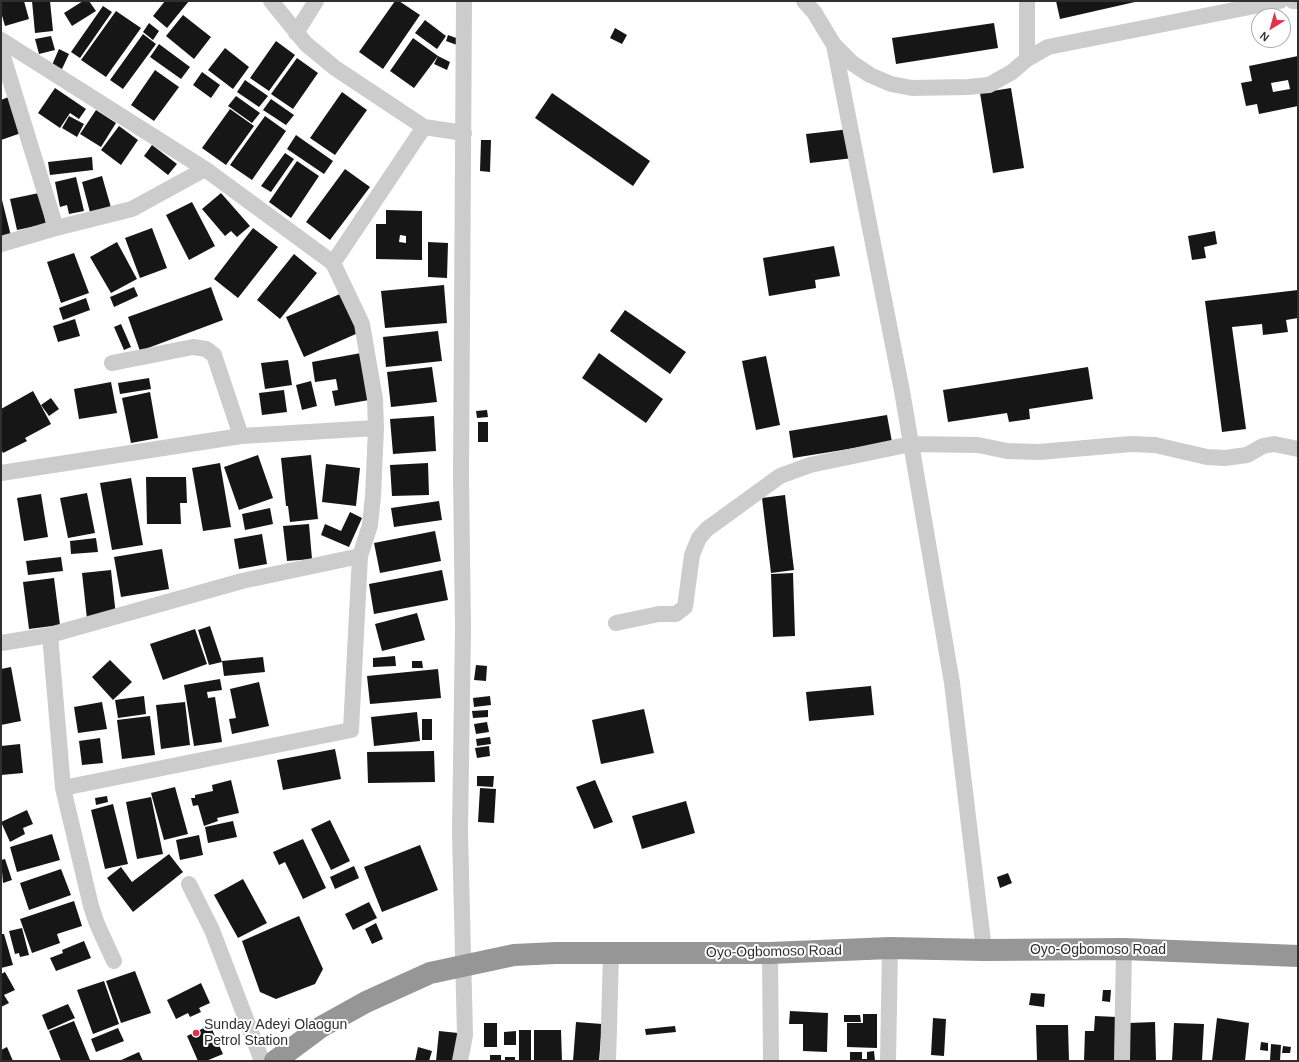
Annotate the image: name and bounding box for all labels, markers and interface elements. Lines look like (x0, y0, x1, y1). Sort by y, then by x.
north arrow (1251, 8, 1291, 48)
text: N (1258, 30, 1271, 44)
street label: Oyo-Ogbomoso Road (706, 942, 842, 962)
street label: Oyo-Ogbomoso Road (1030, 942, 1166, 958)
place label: Sunday Adeyi Olaogun Petrol Station (204, 1017, 347, 1050)
marker: Sunday Adeyi Olaogun Petrol Station (191, 1028, 201, 1038)

